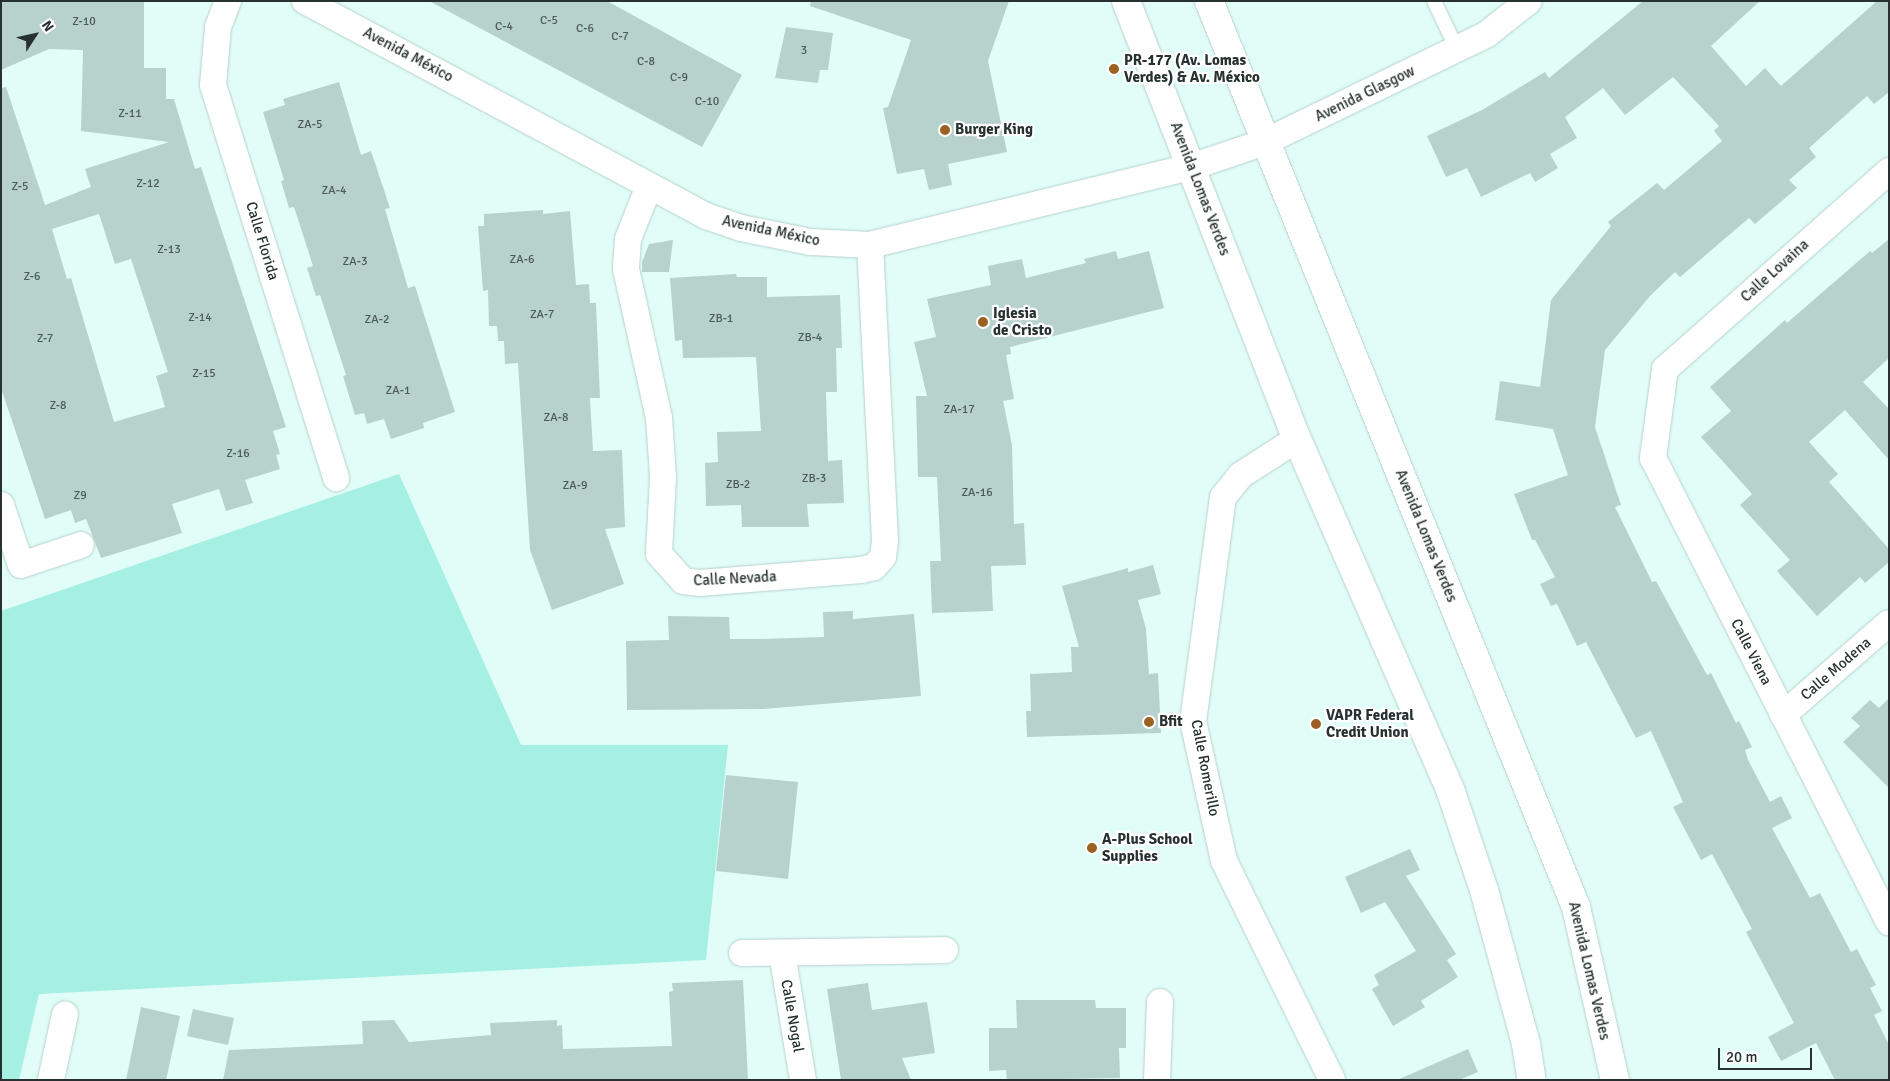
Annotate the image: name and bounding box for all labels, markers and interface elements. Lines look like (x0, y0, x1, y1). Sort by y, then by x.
north arrow (10, 10, 60, 60)
house number: C-5 (540, 14, 558, 28)
house number: Z-10 (72, 15, 96, 29)
text: N (38, 17, 57, 35)
house number: C-4 (495, 20, 513, 34)
house number: C-6 (576, 22, 594, 36)
street label: Avenida México (360, 24, 456, 86)
house number: C-7 (611, 30, 629, 44)
house number: 3 (801, 44, 807, 58)
place label: PR-177 (Av. Lomas Verdes) & Av. México (1124, 51, 1260, 86)
house number: C-8 (637, 55, 655, 69)
street label: Avenida Glasgow (1312, 62, 1418, 126)
marker: PR-177 (Av. Lomas Verdes) & Av. México (1108, 63, 1120, 75)
house number: C-9 (670, 71, 688, 85)
house number: C-10 (695, 95, 719, 109)
house number: Z-11 (118, 107, 142, 121)
house number: ZA-5 (298, 118, 322, 132)
street label: Avenida Lomas Verdes (1166, 120, 1234, 258)
place label: Burger King (955, 121, 1033, 139)
marker: Burger King (939, 124, 951, 136)
house number: Z-12 (136, 177, 160, 191)
house number: Z-5 (11, 180, 29, 194)
house number: ZA-4 (322, 184, 346, 198)
street label: Calle Florida (242, 200, 282, 282)
street label: Avenida México (720, 212, 822, 250)
street label: Calle Lovaina (1737, 236, 1813, 306)
house number: Z-13 (157, 243, 181, 257)
house number: ZA-6 (510, 253, 534, 267)
house number: ZA-3 (343, 255, 367, 269)
house number: Z-6 (23, 270, 41, 284)
place label: Iglesia de Cristo (993, 304, 1052, 339)
house number: ZA-7 (530, 308, 554, 322)
house number: Z-14 (188, 311, 212, 325)
house number: ZB-1 (709, 312, 733, 326)
house number: ZA-2 (365, 313, 389, 327)
marker: Iglesia de Cristo (977, 316, 989, 328)
house number: ZB-4 (798, 331, 822, 345)
house number: Z-7 (37, 332, 53, 346)
house number: Z-15 (192, 367, 216, 381)
house number: ZA-1 (386, 384, 410, 398)
house number: Z-8 (49, 399, 67, 413)
house number: ZA-17 (943, 403, 975, 417)
house number: ZA-8 (544, 411, 568, 425)
house number: Z-16 (226, 447, 250, 461)
street label: Avenida Lomas Verdes (1391, 467, 1461, 605)
house number: ZB-3 (802, 472, 826, 486)
house number: ZB-2 (726, 478, 750, 492)
house number: ZA-9 (563, 479, 587, 493)
house number: ZA-16 (961, 486, 993, 500)
house number: Z9 (73, 489, 87, 503)
street label: Calle Nevada (693, 568, 777, 590)
street label: Calle Viena (1727, 616, 1775, 688)
street label: Calle Modena (1797, 634, 1875, 704)
place label: VAPR Federal Credit Union (1326, 706, 1414, 741)
place label: Bfit (1159, 713, 1183, 731)
marker: Bfit (1143, 716, 1155, 728)
street label: Calle Romerillo (1187, 718, 1223, 818)
marker: VAPR Federal Credit Union (1310, 718, 1322, 730)
place label: A-Plus School Supplies (1102, 830, 1193, 865)
marker: A-Plus School Supplies (1086, 842, 1098, 854)
street label: Avenida Lomas Verdes (1564, 900, 1614, 1042)
street label: Calle Nogal (777, 978, 807, 1054)
scale bar (1720, 1038, 1814, 1070)
text: 20 m (1726, 1048, 1757, 1066)

